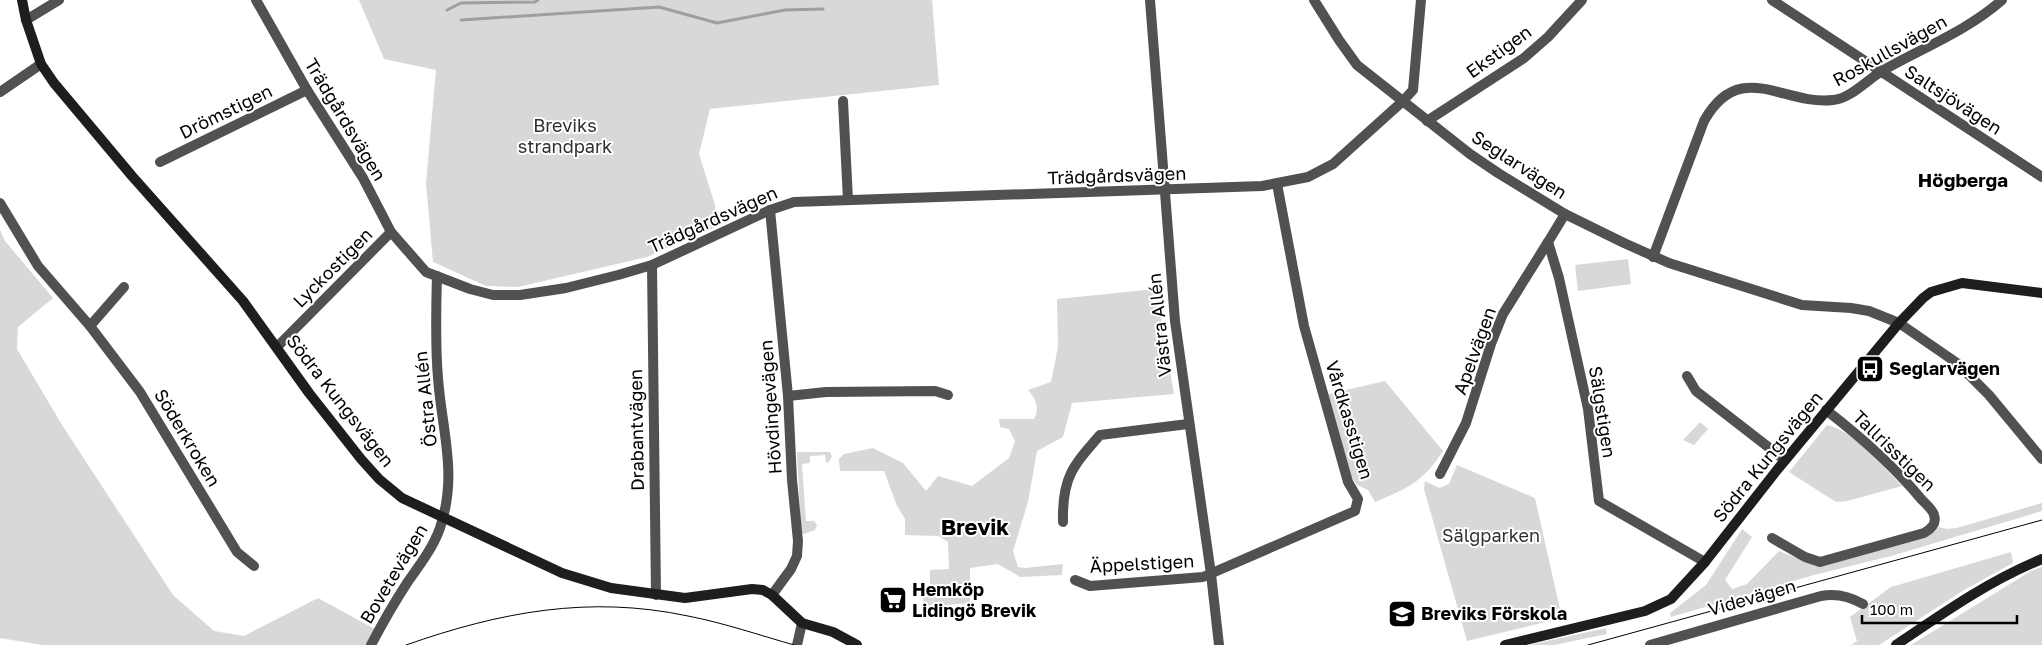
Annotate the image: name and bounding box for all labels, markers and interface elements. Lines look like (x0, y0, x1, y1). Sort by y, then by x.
street label: Roskullsvägen (1829, 10, 1950, 91)
street label: Ekstigen (1461, 20, 1535, 82)
street label: Trädgårdsvägen (301, 54, 391, 185)
street label: Saltsjövägen (1901, 60, 2006, 139)
street label: Drömstigen (176, 79, 275, 143)
park label: Breviks strandpark (518, 114, 612, 157)
street label: Seglarvägen (1468, 125, 1571, 203)
street label: Trädgårdsvägen (1047, 162, 1187, 188)
district label: Högberga (1918, 168, 2008, 191)
street label: Trädgårdsvägen (645, 181, 780, 257)
street label: Lyckostigen (288, 223, 377, 312)
street label: Västra Allén (1143, 272, 1175, 378)
street label: Apelvägen (1448, 304, 1500, 397)
street label: Södra Kungsvägen (282, 330, 399, 471)
street label: Hövdingevägen (754, 339, 786, 475)
street label: Östra Allén (409, 350, 441, 448)
bus stop icon: Seglarvägen (1855, 354, 1885, 384)
place label: Seglarvägen (1889, 357, 2000, 379)
street label: Vårdkasstigen (1321, 358, 1378, 482)
street label: Sälgstigen (1585, 364, 1621, 459)
street label: Drabantvägen (624, 369, 648, 491)
street label: Söderkroken (150, 385, 226, 490)
street label: Södra Kungsvägen (1708, 386, 1827, 526)
street label: Tallrisstigen (1849, 405, 1941, 495)
district label: Brevik (941, 513, 1009, 540)
street label: Bovetevägen (355, 520, 432, 627)
park label: Sälgparken (1442, 524, 1540, 546)
street label: Äppelstigen (1089, 549, 1195, 577)
street label: Videvägen (1705, 574, 1798, 620)
place label: Hemköp Lidingö Brevik (912, 578, 1037, 621)
supermarket icon: Hemköp Lidingö Brevik (878, 585, 908, 615)
scale bar (1862, 592, 2017, 624)
school or university icon: Breviks Förskola (1387, 599, 1417, 629)
text: 100 m (1870, 600, 1913, 618)
place label: Breviks Förskola (1421, 602, 1567, 624)

